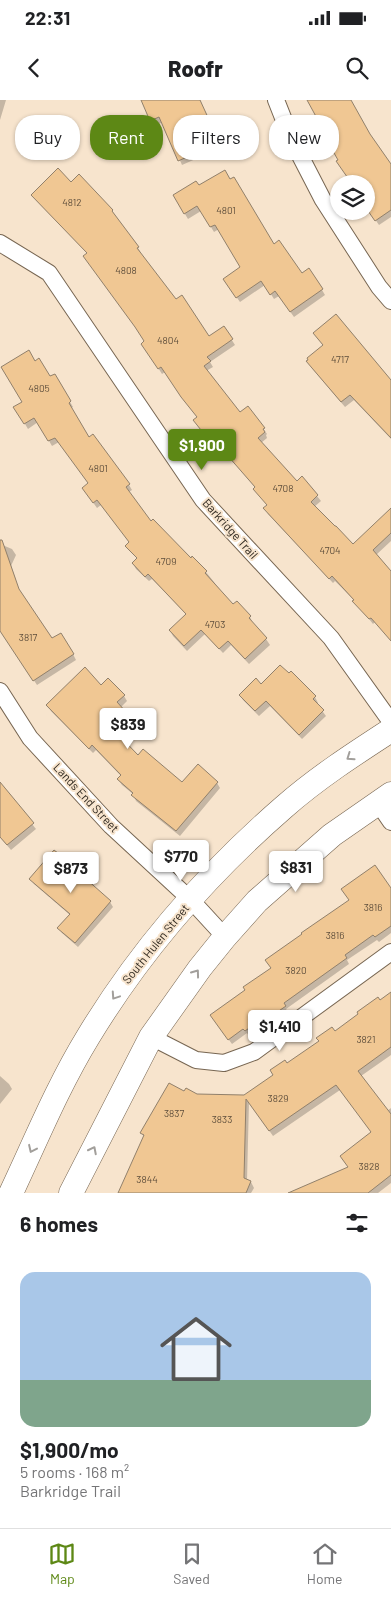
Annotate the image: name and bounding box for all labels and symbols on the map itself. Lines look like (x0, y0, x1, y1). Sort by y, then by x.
house number: 4812 (62, 196, 82, 208)
house number: 4801 (216, 204, 236, 216)
house number: 4808 (115, 264, 137, 276)
house number: 4804 (157, 334, 179, 346)
house number: 4717 (331, 353, 349, 365)
house number: 4805 (28, 382, 50, 394)
pin: $1,900 (161, 428, 243, 471)
house number: 4801 (88, 462, 108, 474)
house number: 4708 (273, 482, 293, 494)
street label: Barkridge Trail (200, 496, 261, 561)
house number: 4704 (319, 544, 341, 556)
house number: 4709 (156, 555, 176, 567)
house number: 4703 (205, 618, 225, 630)
house number: 3817 (19, 631, 37, 643)
pin: $839 (98, 708, 158, 750)
one-way arrow (346, 751, 356, 760)
street label: Lands End Street (51, 760, 122, 835)
pin: $770 (151, 840, 211, 882)
pin: $831 (266, 850, 326, 893)
pin: $873 (41, 852, 101, 894)
street label: South Hulen Street (119, 901, 192, 986)
house number: 3816 (364, 901, 382, 913)
house number: 3816 (326, 929, 344, 941)
house number: 3820 (285, 964, 307, 976)
one-way arrow (190, 969, 199, 979)
one-way arrow (112, 990, 121, 1000)
pin: $1,410 (239, 1010, 321, 1052)
house number: 3821 (356, 1033, 376, 1045)
house number: 3829 (268, 1092, 288, 1104)
house number: 3837 (164, 1107, 184, 1119)
house number: 3833 (212, 1113, 232, 1125)
one-way arrow (27, 1144, 38, 1153)
one-way arrow (87, 1146, 97, 1155)
house number: 3828 (359, 1160, 379, 1172)
house number: 3844 (136, 1173, 158, 1185)

